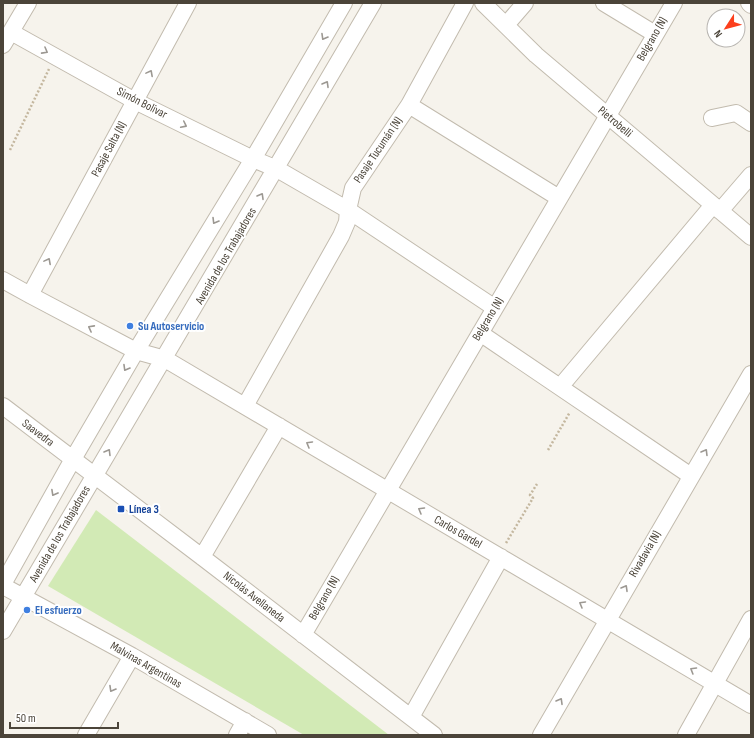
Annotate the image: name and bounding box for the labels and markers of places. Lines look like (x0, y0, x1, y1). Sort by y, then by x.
place label: Su Autoservicio (138, 319, 204, 334)
marker: Su Autoservicio (125, 321, 135, 331)
place label: Línea 3 (129, 502, 159, 517)
marker: Línea 3 (116, 504, 126, 514)
place label: El esfuerzo (35, 603, 82, 618)
marker: El esfuerzo (22, 605, 32, 615)

